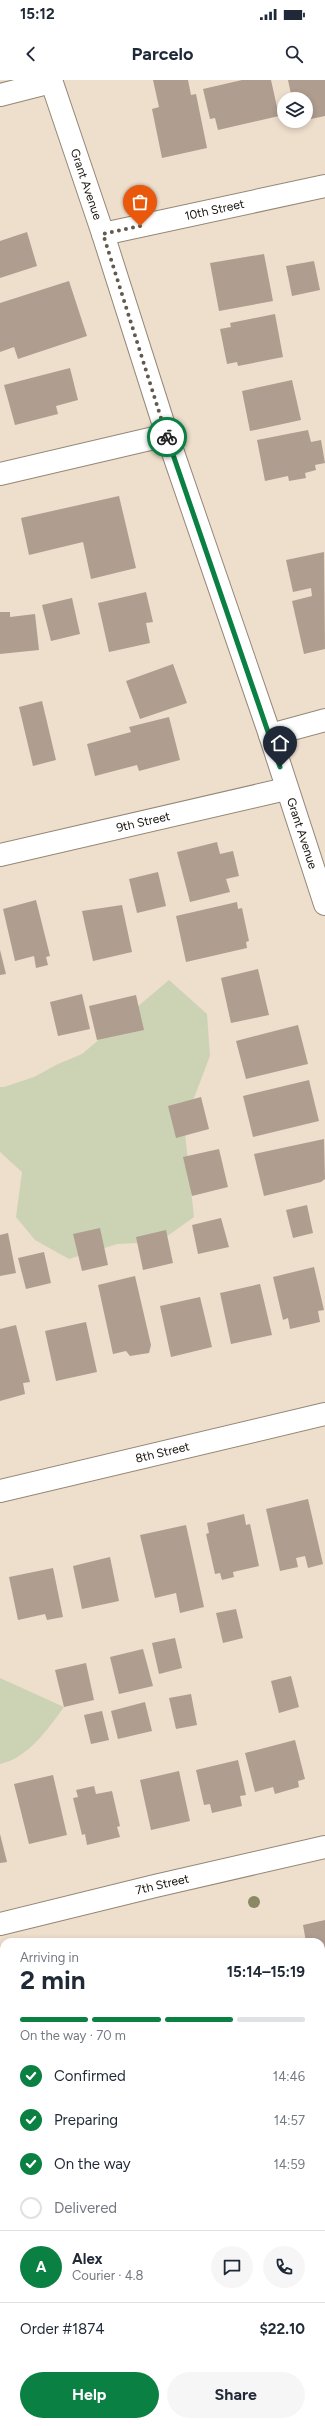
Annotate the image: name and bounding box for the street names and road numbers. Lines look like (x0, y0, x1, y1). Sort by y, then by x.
street label: Grant Avenue (68, 147, 105, 222)
street label: 10th Street (183, 197, 246, 223)
street label: Grant Avenue (284, 796, 320, 871)
street label: 9th Street (115, 809, 172, 835)
street label: 8th Street (134, 1439, 191, 1466)
street label: 7th Street (134, 1871, 191, 1898)

